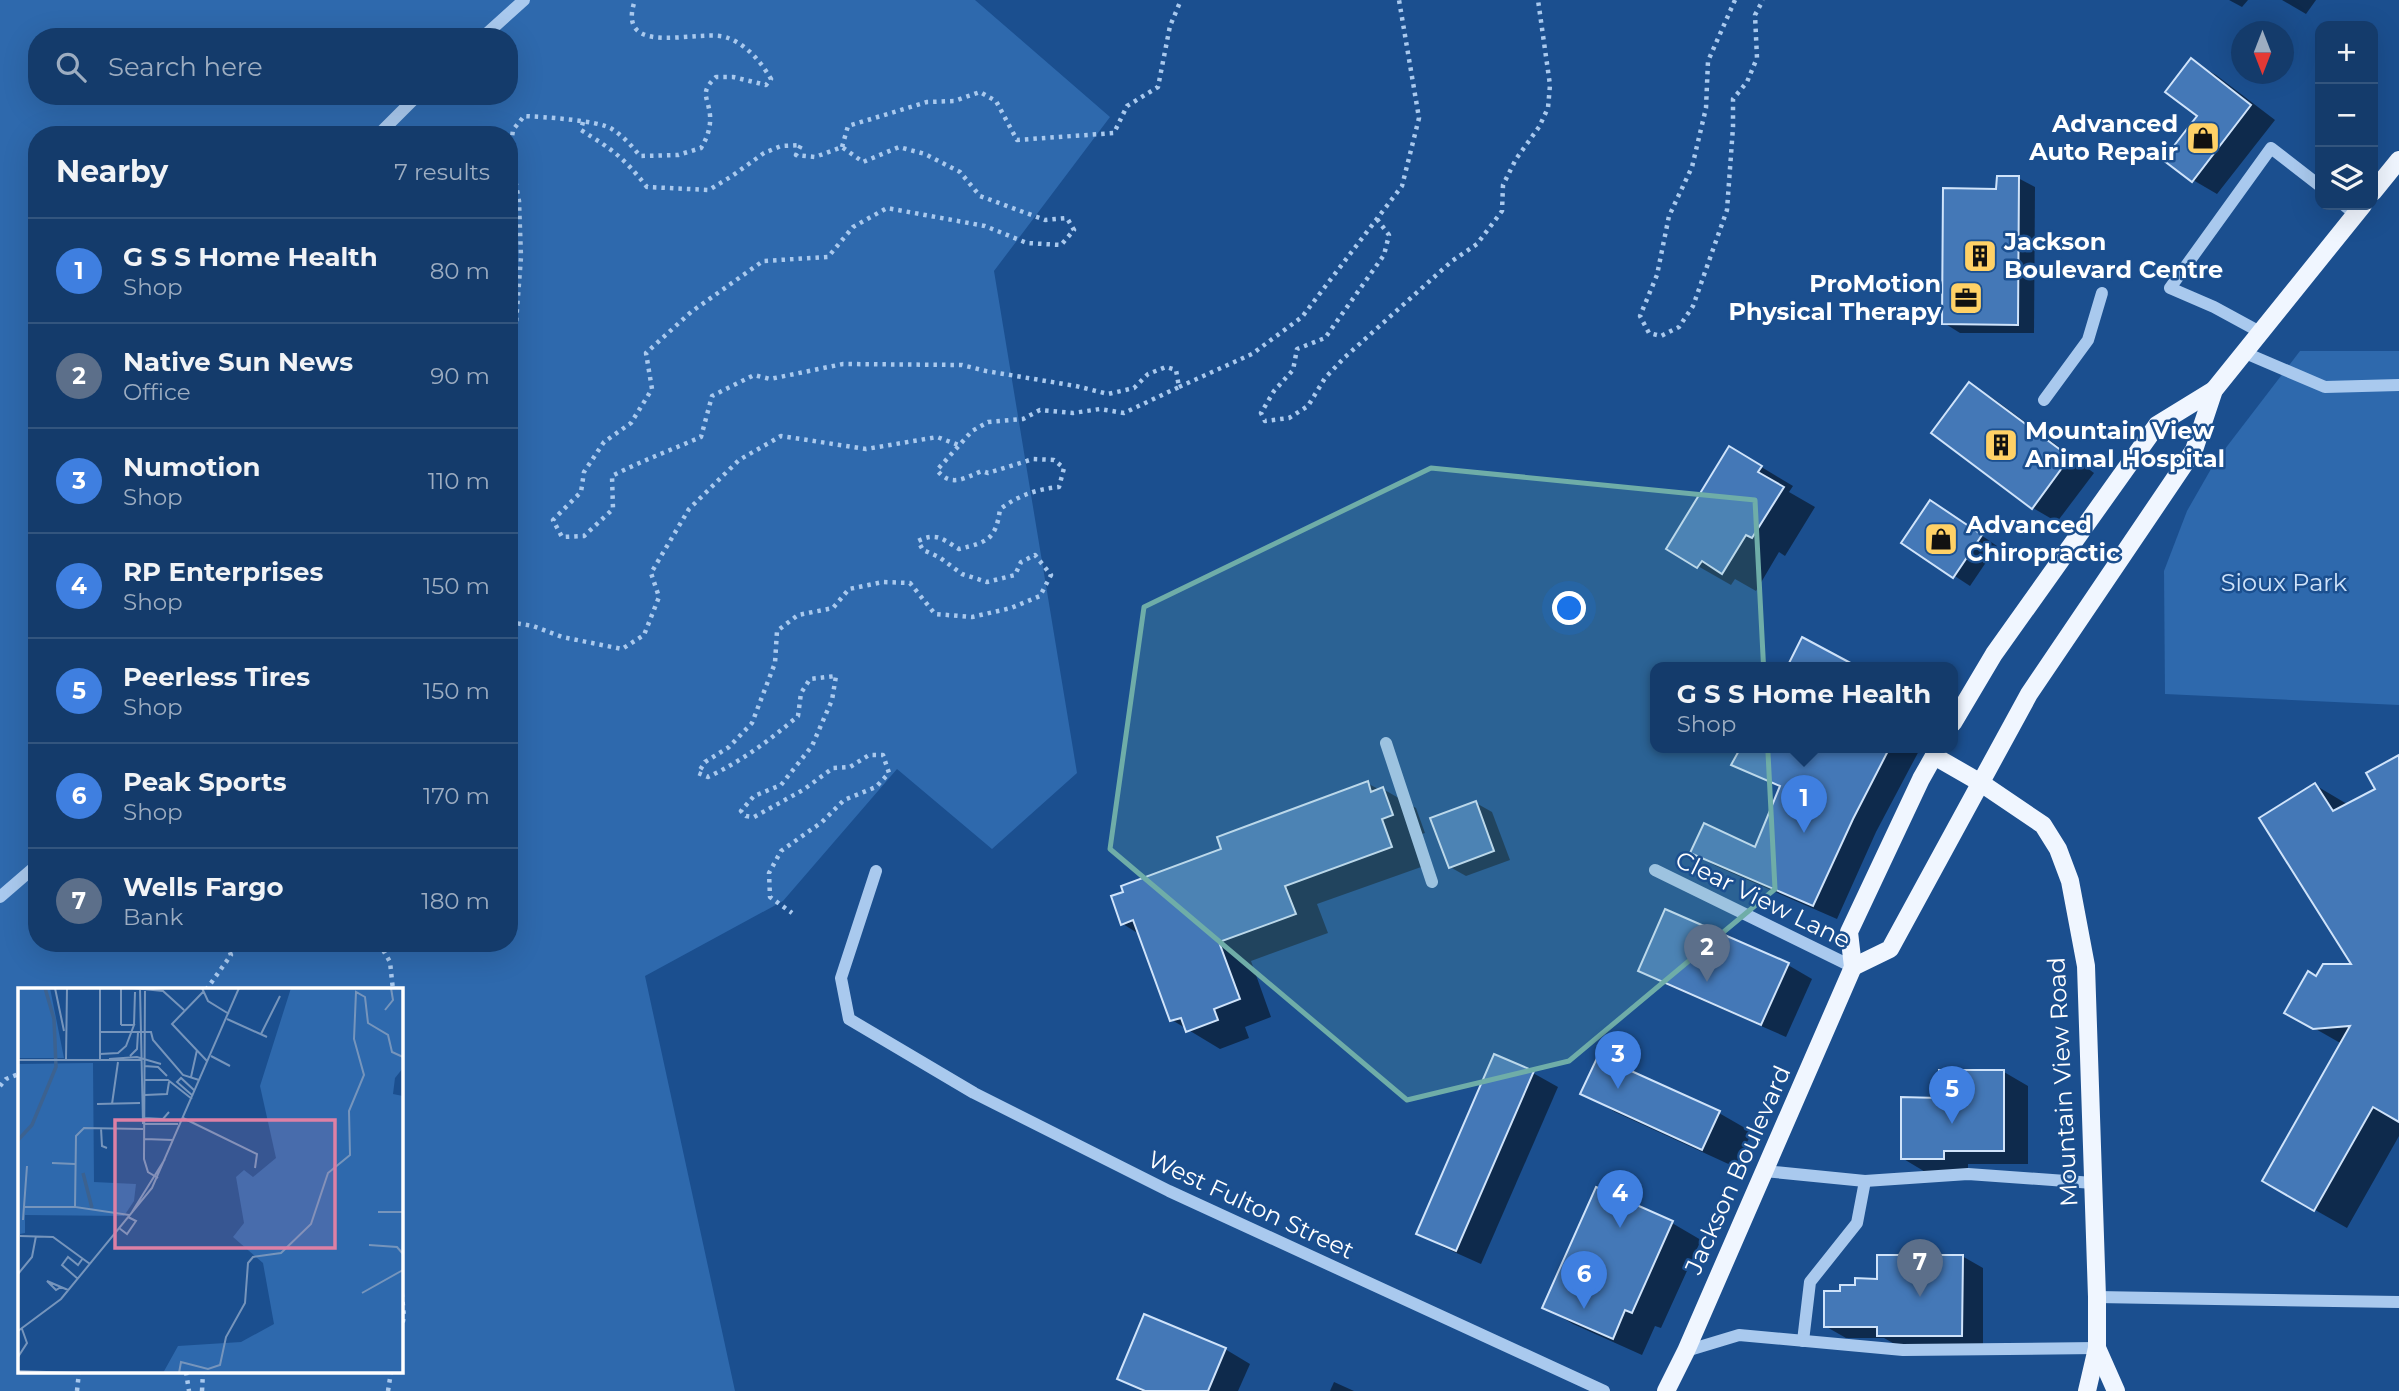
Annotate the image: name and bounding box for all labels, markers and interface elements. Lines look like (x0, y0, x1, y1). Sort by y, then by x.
north arrow (2231, 21, 2294, 84)
map controls (2315, 21, 2378, 210)
button: + (2315, 21, 2378, 84)
search box (28, 28, 518, 105)
icon: search (52, 48, 90, 86)
text: Search here (108, 51, 263, 83)
button: − (2315, 84, 2378, 147)
place label: Advanced Auto Repair (2028, 109, 2178, 166)
shop icon: Advanced Auto Repair (2184, 119, 2222, 157)
button: layers (2315, 147, 2378, 210)
text: Nearby (56, 153, 168, 190)
text: 7 results (394, 158, 490, 186)
place label: Jackson Boulevard Centre (2003, 227, 2223, 284)
building icon: Jackson Boulevard Centre (1961, 237, 1999, 275)
text: G S S Home Health (123, 241, 378, 273)
text: 1 (74, 257, 84, 285)
text: 80 m (430, 257, 490, 285)
place label: ProMotion Physical Therapy (1729, 269, 1942, 326)
text: Shop (123, 273, 183, 301)
office icon: ProMotion Physical Therapy (1947, 279, 1985, 317)
text: Native Sun News (123, 346, 353, 378)
text: 2 (72, 362, 86, 390)
text: 90 m (430, 362, 490, 390)
text: Office (123, 378, 191, 406)
place label: Mountain View Animal Hospital (2024, 416, 2225, 473)
building icon: Mountain View Animal Hospital (1982, 426, 2020, 464)
text: Numotion (123, 451, 260, 483)
text: 3 (72, 467, 86, 495)
text: 110 m (428, 467, 490, 495)
text: Shop (123, 483, 183, 511)
place label: Advanced Chiropractic (1965, 510, 2120, 567)
shop icon: Advanced Chiropractic (1922, 520, 1960, 558)
text: RP Enterprises (123, 556, 323, 588)
park label: Sioux Park (2221, 568, 2348, 597)
text: 4 (71, 572, 87, 600)
text: 150 m (423, 572, 490, 600)
text: Shop (123, 588, 183, 616)
your location (1552, 591, 1586, 625)
text: Peerless Tires (123, 661, 310, 693)
popup (1650, 662, 1958, 753)
text: 5 (72, 677, 86, 705)
text: 150 m (423, 677, 490, 705)
text: G S S Home Health (1677, 678, 1931, 710)
text: Shop (123, 693, 183, 721)
text: Shop (1677, 710, 1736, 738)
text: Peak Sports (123, 766, 286, 798)
pin: 1 (1781, 775, 1827, 833)
text: 6 (72, 782, 86, 810)
text: 170 m (423, 782, 490, 810)
text: Shop (123, 798, 183, 826)
street label: Clear View Lane (1671, 845, 1855, 954)
text: Wells Fargo (123, 871, 284, 903)
text: 7 (72, 887, 86, 915)
text: 180 m (421, 887, 490, 915)
text: Bank (123, 903, 183, 931)
pin: 2 (1684, 924, 1730, 982)
street label: Mountain View Road (2041, 956, 2084, 1208)
inset map (18, 988, 402, 1374)
pin: 3 (1595, 1031, 1641, 1089)
street label: Jackson Boulevard (1678, 1061, 1797, 1279)
pin: 5 (1929, 1066, 1975, 1124)
street label: West Fulton Street (1144, 1144, 1359, 1265)
pin: 4 (1597, 1170, 1643, 1228)
pin: 7 (1897, 1239, 1943, 1297)
pin: 6 (1561, 1251, 1607, 1309)

